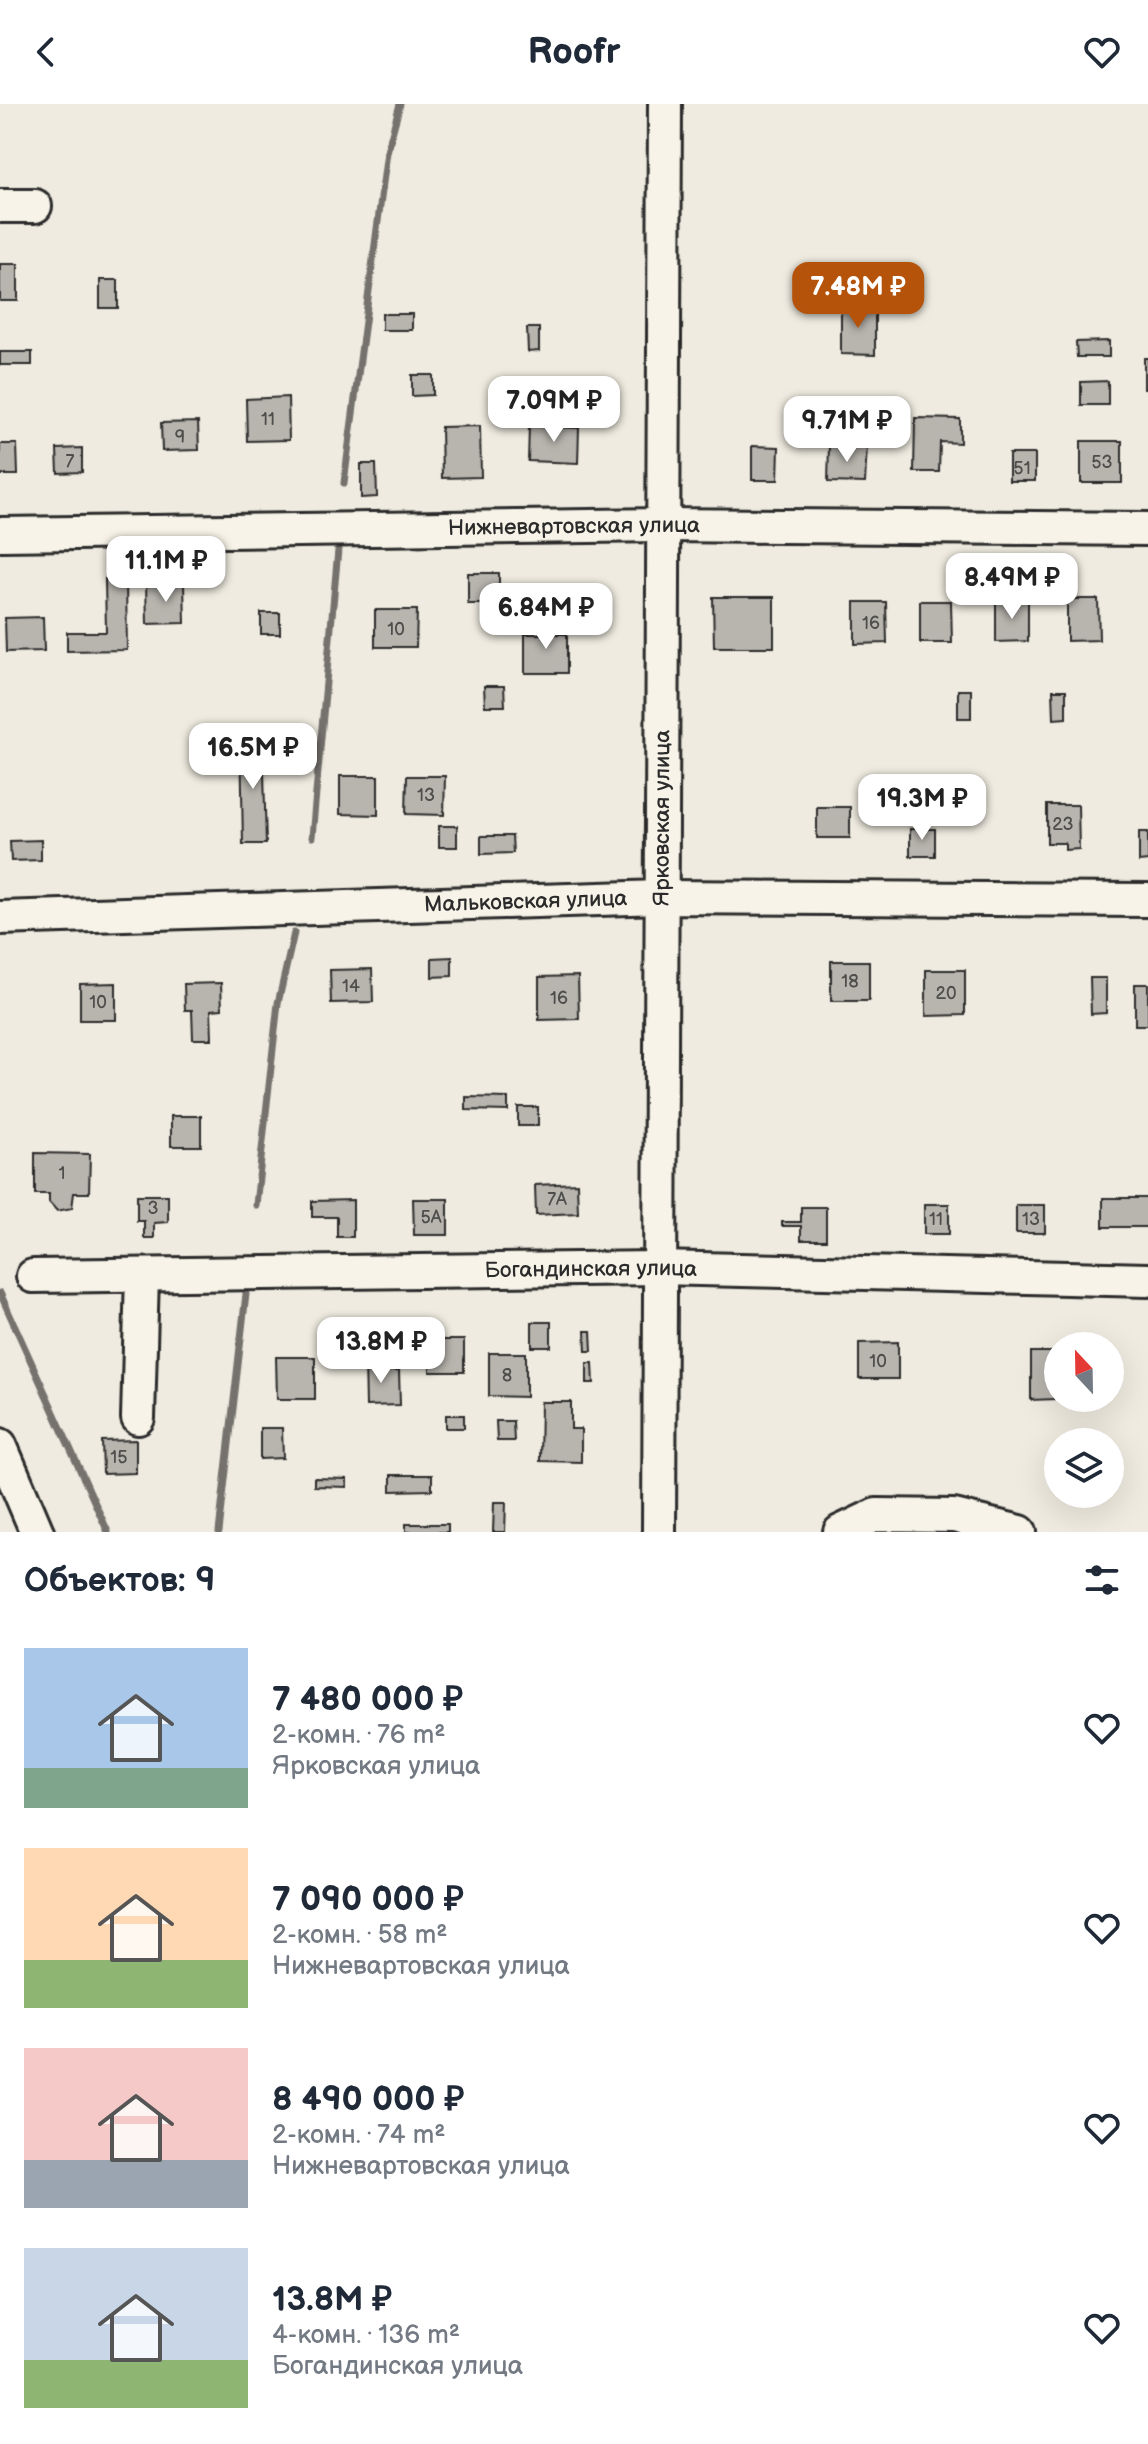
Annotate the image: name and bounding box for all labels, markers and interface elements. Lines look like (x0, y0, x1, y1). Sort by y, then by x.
icon: back (24, 30, 68, 74)
icon: heart (1080, 30, 1124, 74)
text: Roofr (528, 31, 620, 74)
pin: 7.48M ₽ (784, 262, 932, 330)
text: 7.48M ₽ (810, 272, 906, 303)
pin: 7.09M ₽ (480, 376, 628, 444)
text: 7.09M ₽ (506, 386, 602, 417)
pin: 9.71M ₽ (773, 396, 921, 464)
text: 9.71M ₽ (802, 406, 892, 437)
house number: 11 (261, 409, 275, 430)
house number: 9 (175, 427, 185, 448)
house number: 7 (66, 451, 75, 472)
house number: 53 (1091, 452, 1113, 473)
house number: 51 (1013, 458, 1031, 479)
street label: Нижневартовская улица (448, 511, 700, 541)
pin: 11.1M ₽ (92, 536, 240, 604)
text: 11.1M ₽ (124, 546, 208, 577)
pin: 8.49M ₽ (938, 553, 1086, 621)
text: 8.49M ₽ (964, 563, 1060, 594)
pin: 6.84M ₽ (472, 583, 620, 651)
text: 6.84M ₽ (498, 593, 594, 624)
house number: 16 (862, 613, 880, 634)
house number: 10 (387, 619, 405, 640)
pin: 16.5M ₽ (179, 723, 327, 791)
street label: Ярковская улица (648, 730, 676, 906)
text: 16.5M ₽ (207, 733, 299, 764)
pin: 19.3M ₽ (848, 774, 996, 842)
text: 19.3M ₽ (876, 784, 968, 815)
house number: 13 (417, 785, 435, 806)
house number: 23 (1052, 814, 1074, 835)
street label: Мальковская улица (424, 885, 628, 918)
house number: 18 (841, 971, 859, 992)
house number: 14 (342, 976, 360, 997)
house number: 20 (935, 983, 957, 1004)
house number: 16 (550, 988, 568, 1009)
house number: 10 (89, 992, 107, 1013)
house number: 1 (59, 1163, 65, 1184)
house number: 7А (547, 1189, 567, 1210)
house number: 3 (147, 1198, 159, 1219)
house number: 5А (420, 1207, 442, 1228)
house number: 11 (929, 1209, 943, 1230)
house number: 13 (1022, 1209, 1040, 1230)
street label: Богандинская улица (484, 1254, 698, 1284)
pin: 13.8M ₽ (307, 1317, 455, 1385)
text: 13.8M ₽ (335, 1327, 427, 1358)
north arrow (1044, 1332, 1124, 1412)
map controls (1044, 1332, 1124, 1508)
house number: 10 (869, 1351, 887, 1372)
house number: 8 (502, 1365, 512, 1386)
button: layers (1044, 1428, 1124, 1508)
house number: 15 (110, 1447, 128, 1468)
icon: filters (1080, 1558, 1124, 1602)
text: Объектов: 9 (24, 1560, 215, 1601)
text: 7 480 000 ₽ (272, 1679, 463, 1720)
icon: home (88, 1680, 184, 1776)
icon: heart (1080, 1706, 1124, 1750)
text: 2-комн. · 76 m² (272, 1720, 445, 1751)
text: Ярковская улица (272, 1751, 480, 1782)
text: 7 090 000 ₽ (272, 1879, 464, 1920)
icon: home (88, 1880, 184, 1976)
icon: heart (1080, 1906, 1124, 1950)
text: 2-комн. · 58 m² (272, 1920, 448, 1951)
text: Нижневартовская улица (272, 1951, 570, 1982)
text: 8 490 000 ₽ (272, 2079, 464, 2120)
icon: home (88, 2080, 184, 2176)
icon: heart (1080, 2106, 1124, 2150)
text: 2-комн. · 74 m² (272, 2120, 445, 2151)
text: Нижневартовская улица (272, 2151, 570, 2182)
text: 13.8M ₽ (272, 2279, 392, 2320)
icon: home (88, 2280, 184, 2376)
icon: heart (1080, 2306, 1124, 2350)
text: 4-комн. · 136 m² (272, 2320, 460, 2351)
text: Богандинская улица (272, 2351, 523, 2382)

